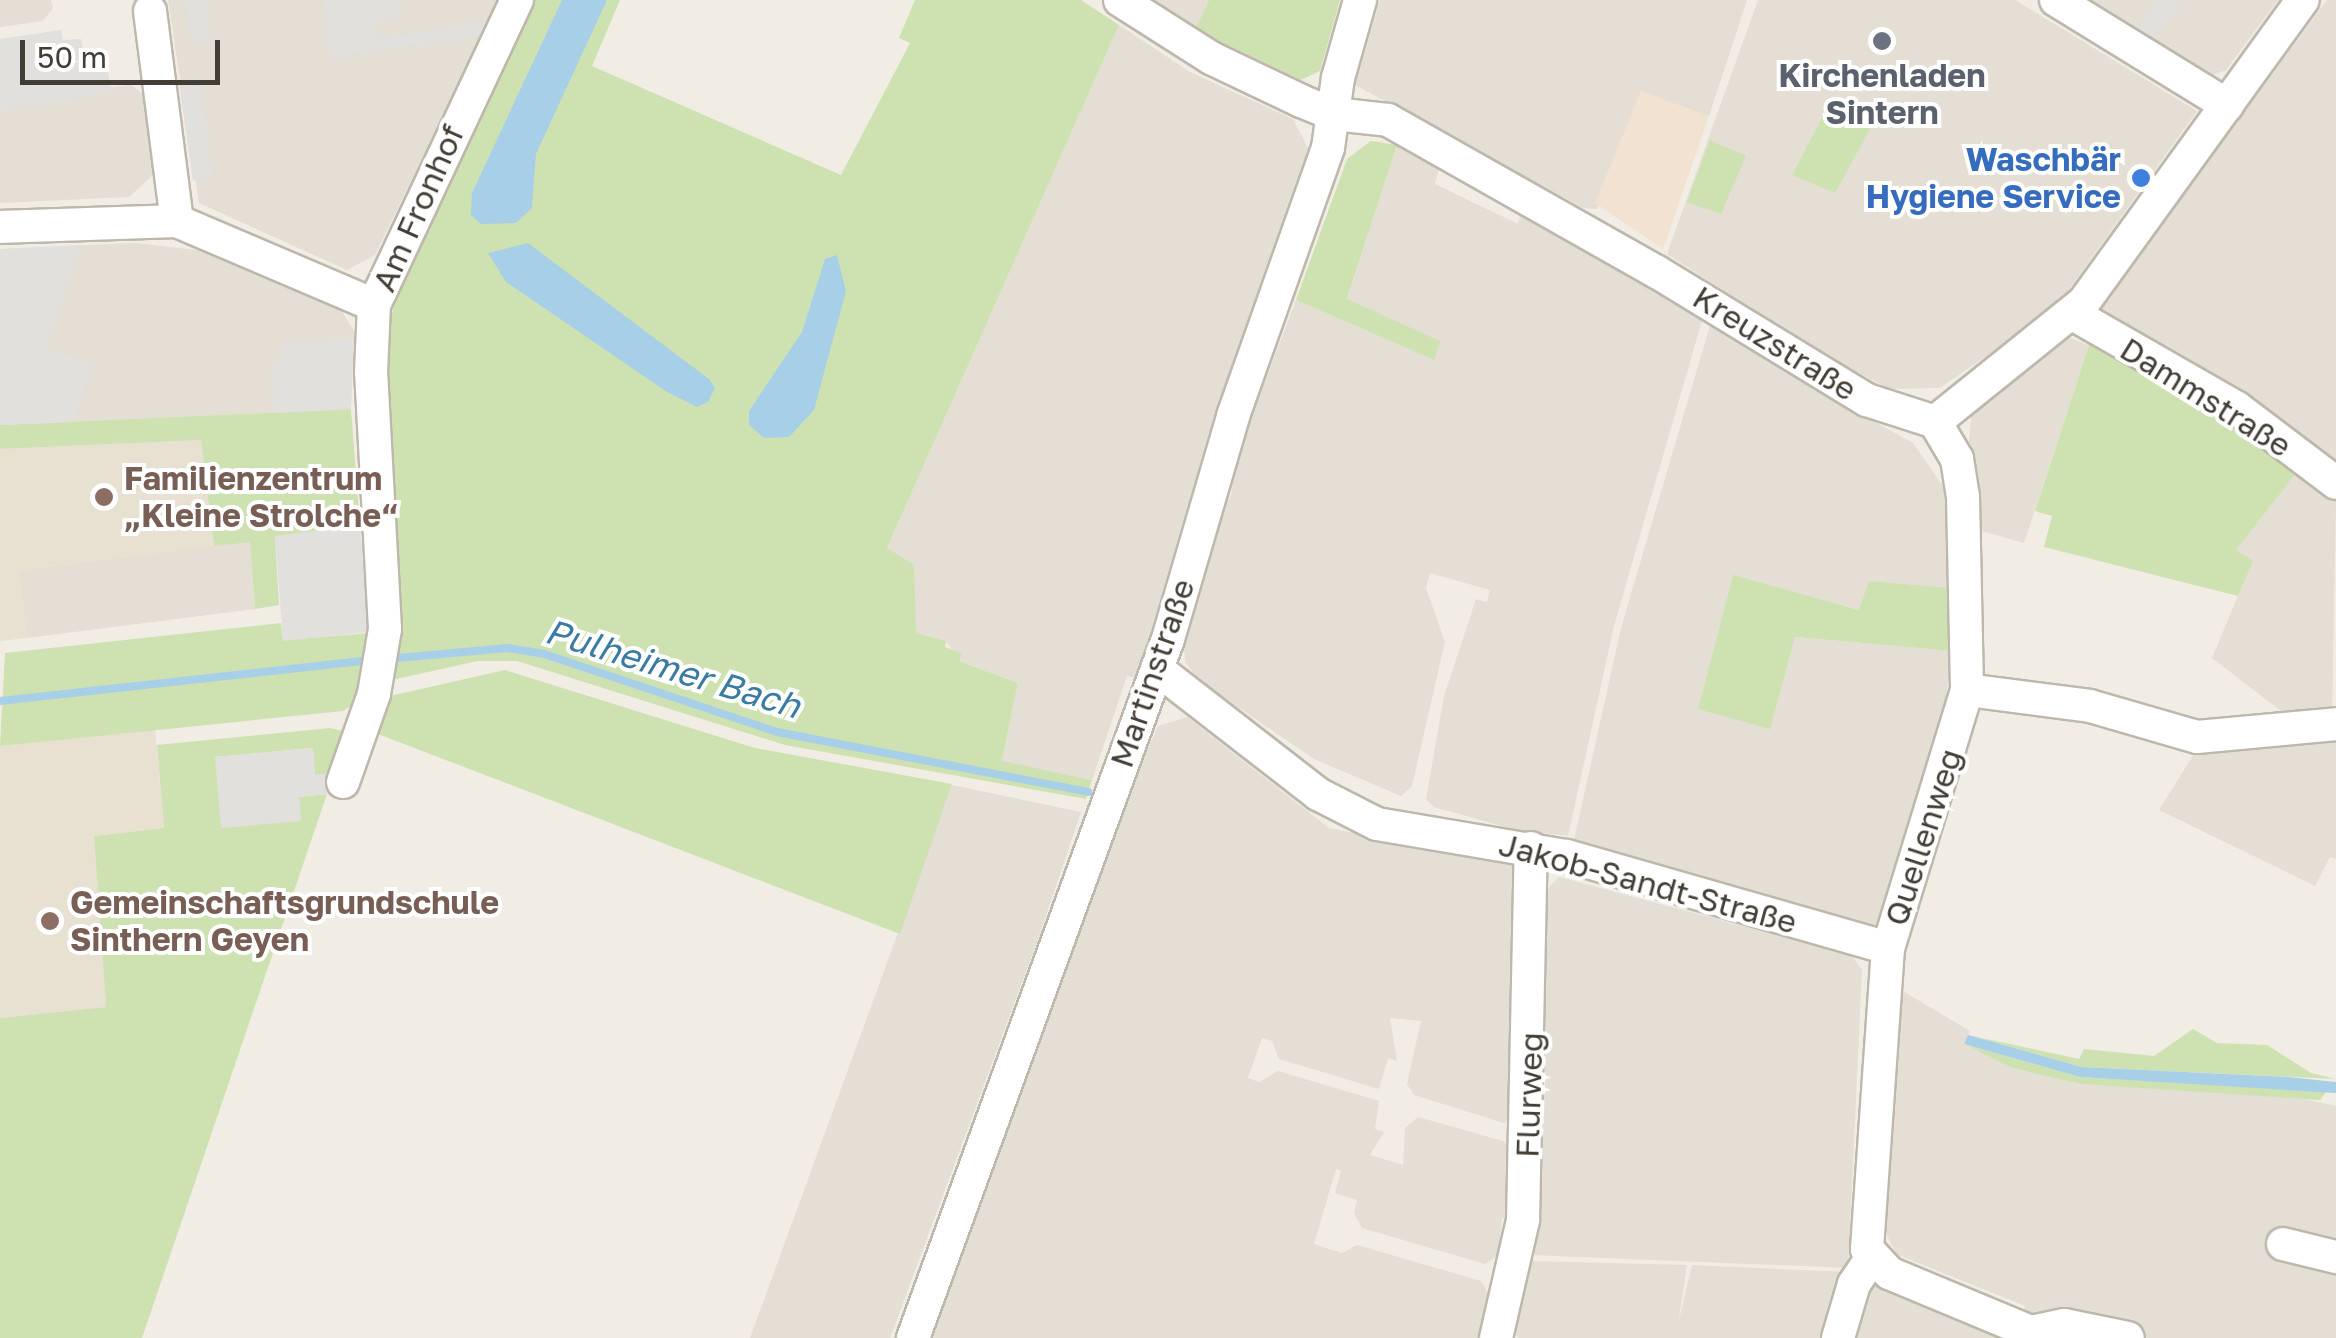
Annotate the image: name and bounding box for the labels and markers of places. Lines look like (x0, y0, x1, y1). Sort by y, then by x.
marker: Kirchenladen Sintern (1871, 30, 1893, 52)
place label: Kirchenladen Sintern (1778, 57, 1986, 132)
place label: Waschbär Hygiene Service (1866, 141, 2121, 216)
marker: Waschbär Hygiene Service (2130, 167, 2152, 189)
place label: Familienzentrum „Kleine Strolche“ (124, 460, 398, 535)
marker: Familienzentrum „Kleine Strolche“ (93, 486, 115, 508)
place label: Gemeinschaftsgrundschule Sinthern Geyen (70, 884, 499, 959)
marker: Gemeinschaftsgrundschule Sinthern Geyen (39, 910, 61, 932)

